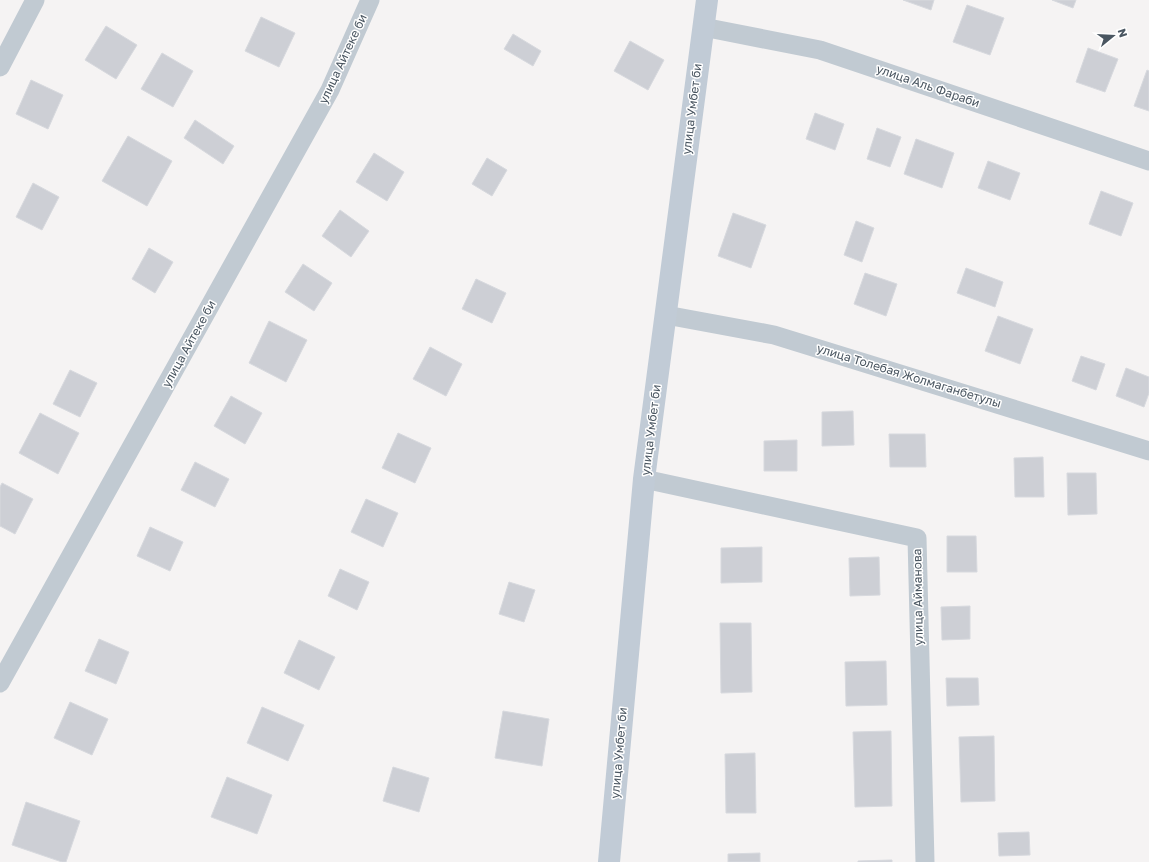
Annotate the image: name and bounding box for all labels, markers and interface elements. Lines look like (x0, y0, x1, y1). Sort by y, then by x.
street label: улица Айтеке би (315, 12, 370, 106)
north arrow (1093, 16, 1133, 56)
text: N (1116, 27, 1130, 39)
street label: улица Аль Фараби (874, 61, 982, 110)
street label: улица Умбет би (678, 63, 705, 155)
street label: улица Айтеке би (158, 298, 219, 390)
street label: улица Толебая Жолмаганбетулы (815, 340, 1003, 411)
street label: улица Умбет би (637, 384, 664, 476)
street label: улица Айманова (909, 548, 926, 646)
street label: улица Умбет би (607, 707, 630, 799)

